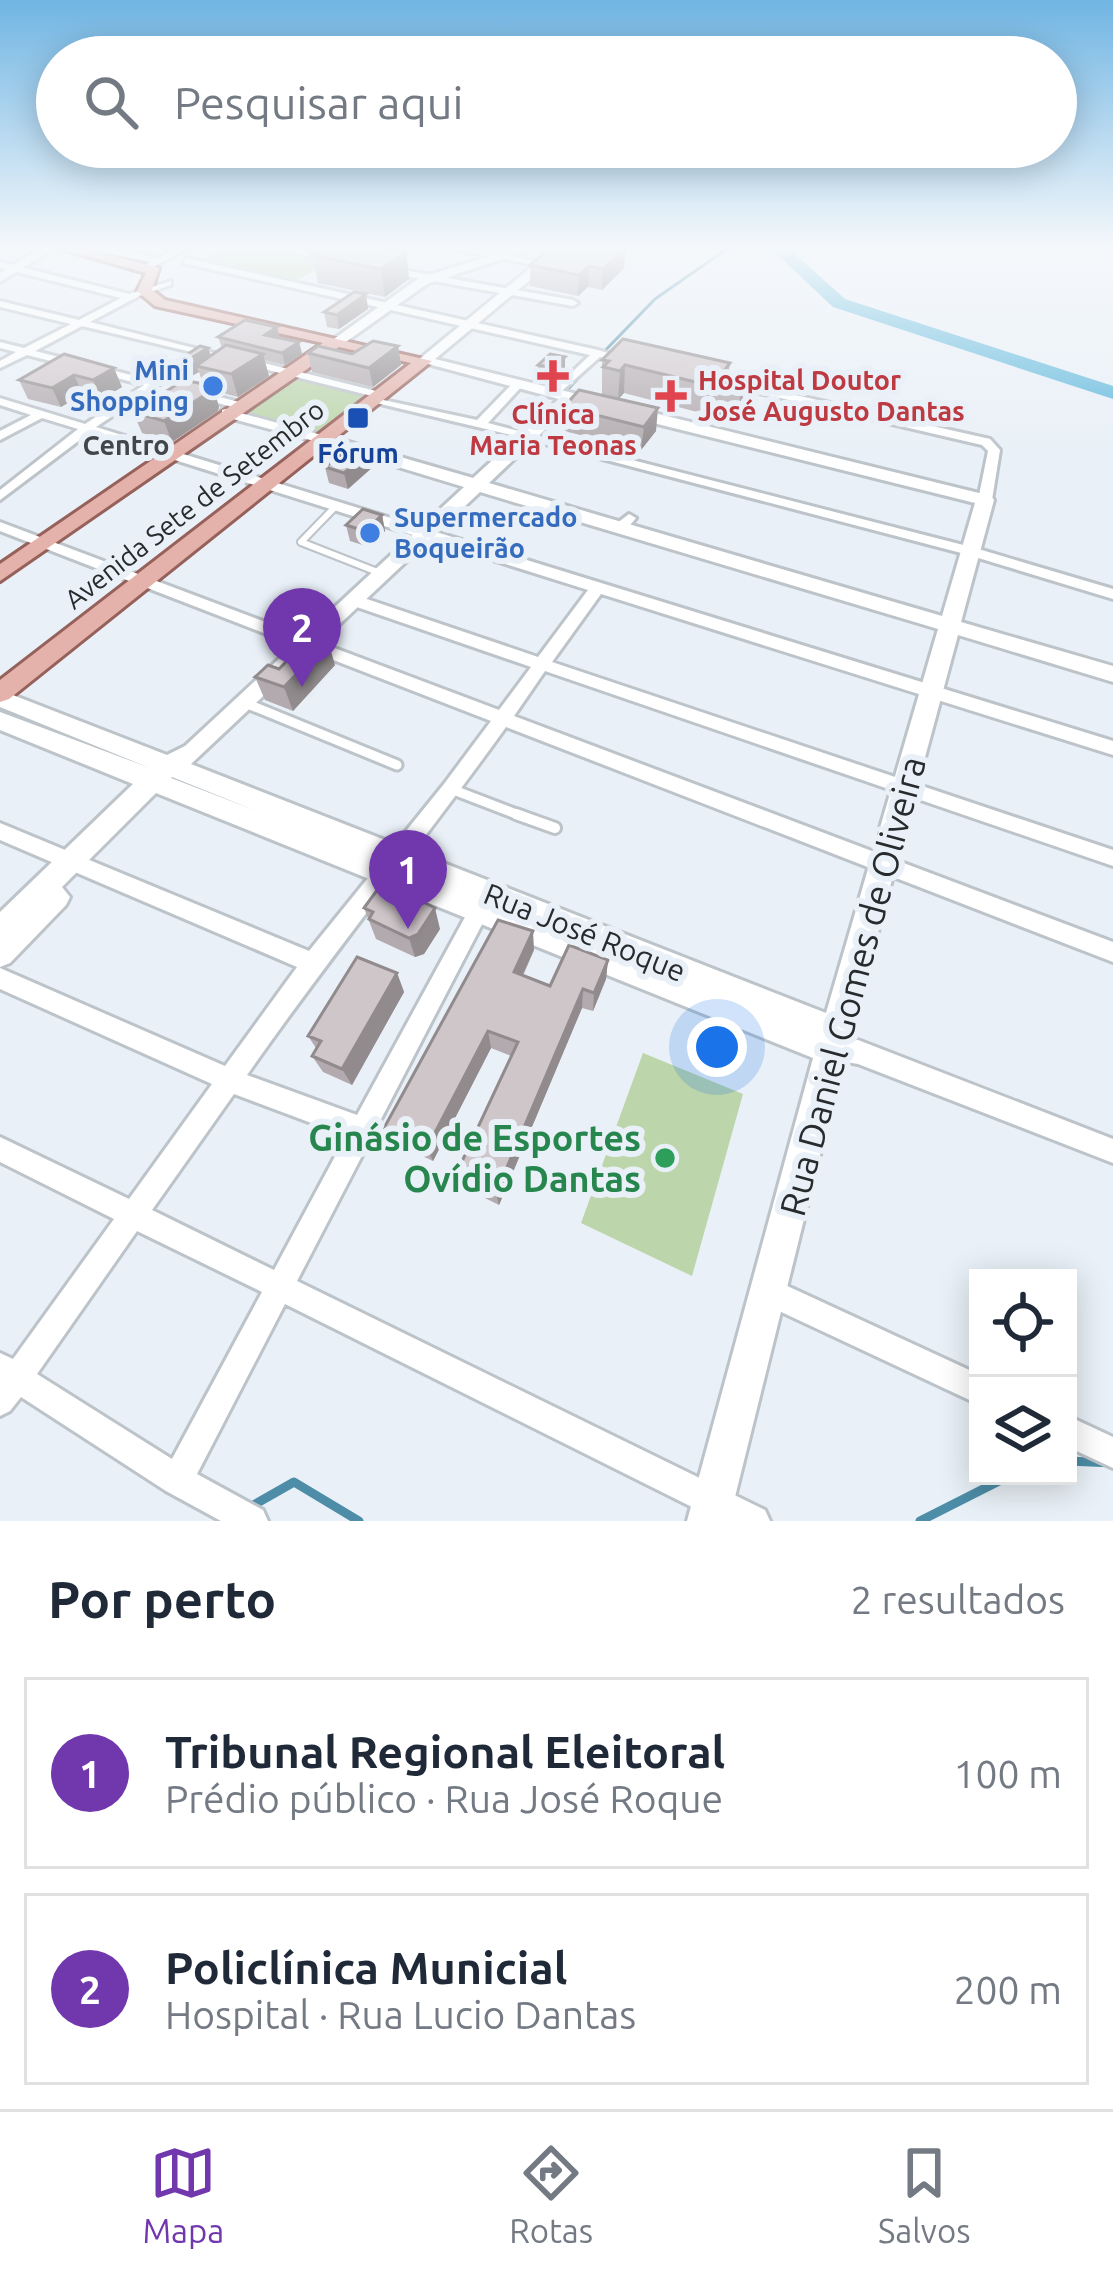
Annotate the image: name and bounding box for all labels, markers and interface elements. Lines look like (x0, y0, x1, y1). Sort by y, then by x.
search box (36, 36, 1077, 168)
icon: search (78, 69, 144, 135)
text: Pesquisar aqui (174, 77, 463, 128)
place label: Mini Shopping (70, 355, 189, 416)
marker: Clínica Maria Teonas (537, 360, 569, 392)
place label: Hospital Doutor José Augusto Dantas (698, 365, 965, 426)
marker: Mini Shopping (200, 373, 226, 399)
marker: Hospital Doutor José Augusto Dantas (655, 380, 687, 412)
street label: Avenida Sete de Setembro (59, 394, 329, 614)
place label: Clínica Maria Teonas (469, 399, 637, 460)
marker: Fórum (345, 405, 371, 431)
district label: Centro (82, 430, 170, 460)
place label: Fórum (317, 438, 399, 468)
place label: Supermercado Boqueirão (394, 502, 578, 563)
marker: Supermercado Boqueirão (357, 520, 383, 546)
pin: 2 (263, 588, 341, 687)
street label: Rua Daniel Gomes de Oliveira (771, 752, 933, 1220)
pin: 1 (369, 830, 447, 929)
street label: Rua José Roque (479, 876, 691, 988)
your location (687, 1017, 747, 1077)
place label: Ginásio de Esportes Ovídio Dantas (308, 1117, 641, 1199)
marker: Ginásio de Esportes Ovídio Dantas (652, 1145, 678, 1171)
map controls (969, 1269, 1077, 1485)
button: locate (969, 1269, 1077, 1377)
button: layers (969, 1377, 1077, 1485)
text: Por perto (48, 1570, 276, 1628)
text: 2 resultados (851, 1578, 1065, 1621)
text: Tribunal Regional Eleitoral (165, 1726, 725, 1777)
text: 1 (79, 1752, 101, 1795)
text: 100 m (953, 1752, 1062, 1795)
text: Prédio público · Rua José Roque (165, 1777, 723, 1820)
text: Policlínica Municial (165, 1942, 567, 1993)
text: 2 (79, 1968, 101, 2011)
text: 200 m (953, 1968, 1062, 2011)
text: Hospital · Rua Lucio Dantas (165, 1993, 636, 2036)
tab: Mapa (142, 2140, 224, 2249)
tab: Rotas (509, 2140, 593, 2249)
tab: Salvos (878, 2140, 971, 2249)

